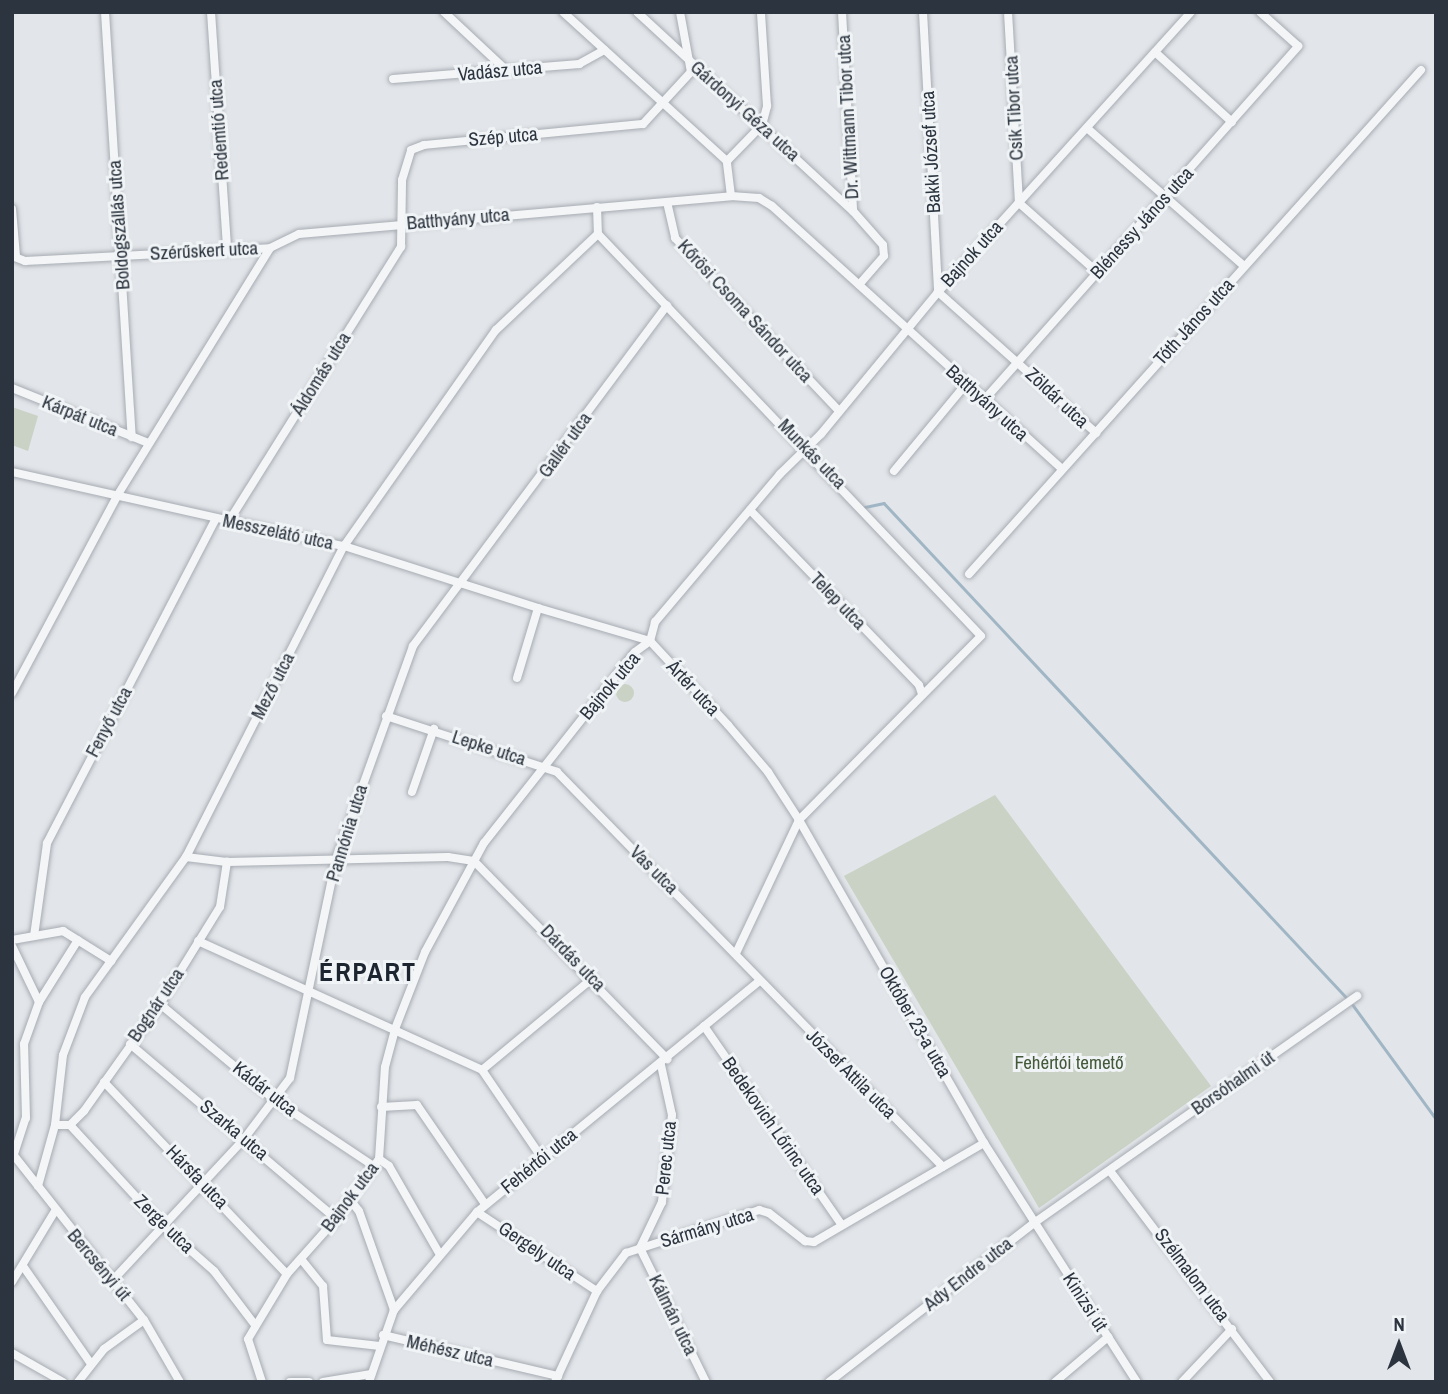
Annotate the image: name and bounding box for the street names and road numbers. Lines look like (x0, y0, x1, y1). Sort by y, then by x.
street label: Dr. Wittmann Tibor utca (832, 34, 864, 200)
street label: Csík Tibor utca (1000, 55, 1028, 161)
street label: Vadász utca (457, 56, 543, 86)
street label: Gárdonyi Géza utca (686, 56, 804, 166)
street label: Redemtió utca (204, 79, 234, 181)
street label: Bakki József utca (916, 90, 946, 214)
street label: Szép utca (467, 123, 539, 151)
street label: Boldogszállás utca (103, 159, 135, 291)
street label: Blénessy János utca (1086, 162, 1198, 284)
street label: Batthyány utca (406, 203, 510, 235)
street label: Bajnok utca (936, 216, 1008, 292)
street label: Kőrösi Csoma Sándor utca (673, 235, 817, 387)
street label: Szérűskert utca (149, 237, 259, 265)
street label: Tóth János utca (1149, 274, 1239, 370)
street label: Áldomás utca (286, 328, 356, 420)
street label: Batthyány utca (941, 360, 1033, 446)
street label: Zöldár utca (1021, 363, 1093, 433)
street label: Kárpát utca (39, 391, 121, 441)
street label: Gallér utca (534, 408, 596, 482)
street label: Munkás utca (773, 414, 851, 494)
street label: Messzelátó utca (221, 509, 335, 555)
street label: Telep utca (805, 568, 871, 634)
street label: Bajnok utca (575, 647, 645, 725)
street label: Mező utca (247, 649, 299, 723)
street label: Ártér utca (662, 656, 724, 720)
street label: Fenyő utca (81, 683, 137, 761)
street label: Lepke utca (449, 725, 529, 771)
street label: Pannónia utca (321, 782, 373, 884)
street label: Vas utca (625, 841, 683, 899)
street label: Dárdás utca (536, 920, 610, 996)
street label: Október 23-a utca (874, 962, 956, 1082)
street label: Bognár utca (123, 964, 189, 1046)
street label: József Attila utca (801, 1024, 901, 1124)
street label: Borsóhalmi út (1187, 1046, 1279, 1120)
street label: Bedekovich Lőrinc utca (717, 1053, 829, 1199)
street label: Kádár utca (228, 1057, 302, 1121)
street label: Szarka utca (195, 1095, 273, 1165)
street label: Perec utca (651, 1120, 681, 1196)
street label: Fehértói utca (496, 1123, 582, 1199)
street label: Hársfa utca (161, 1140, 233, 1214)
street label: Bajnok utca (316, 1158, 384, 1236)
street label: Zerge utca (129, 1190, 199, 1258)
street label: Sármány utca (658, 1203, 756, 1253)
street label: Gergely utca (494, 1217, 580, 1285)
street label: Szélmalom utca (1150, 1224, 1234, 1326)
street label: Bercsényi út (62, 1225, 136, 1305)
street label: Ady Endre utca (919, 1232, 1017, 1316)
street label: Kinizsi út (1058, 1269, 1112, 1335)
street label: Kálmán utca (644, 1271, 702, 1359)
street label: Méhész utca (404, 1330, 496, 1372)

